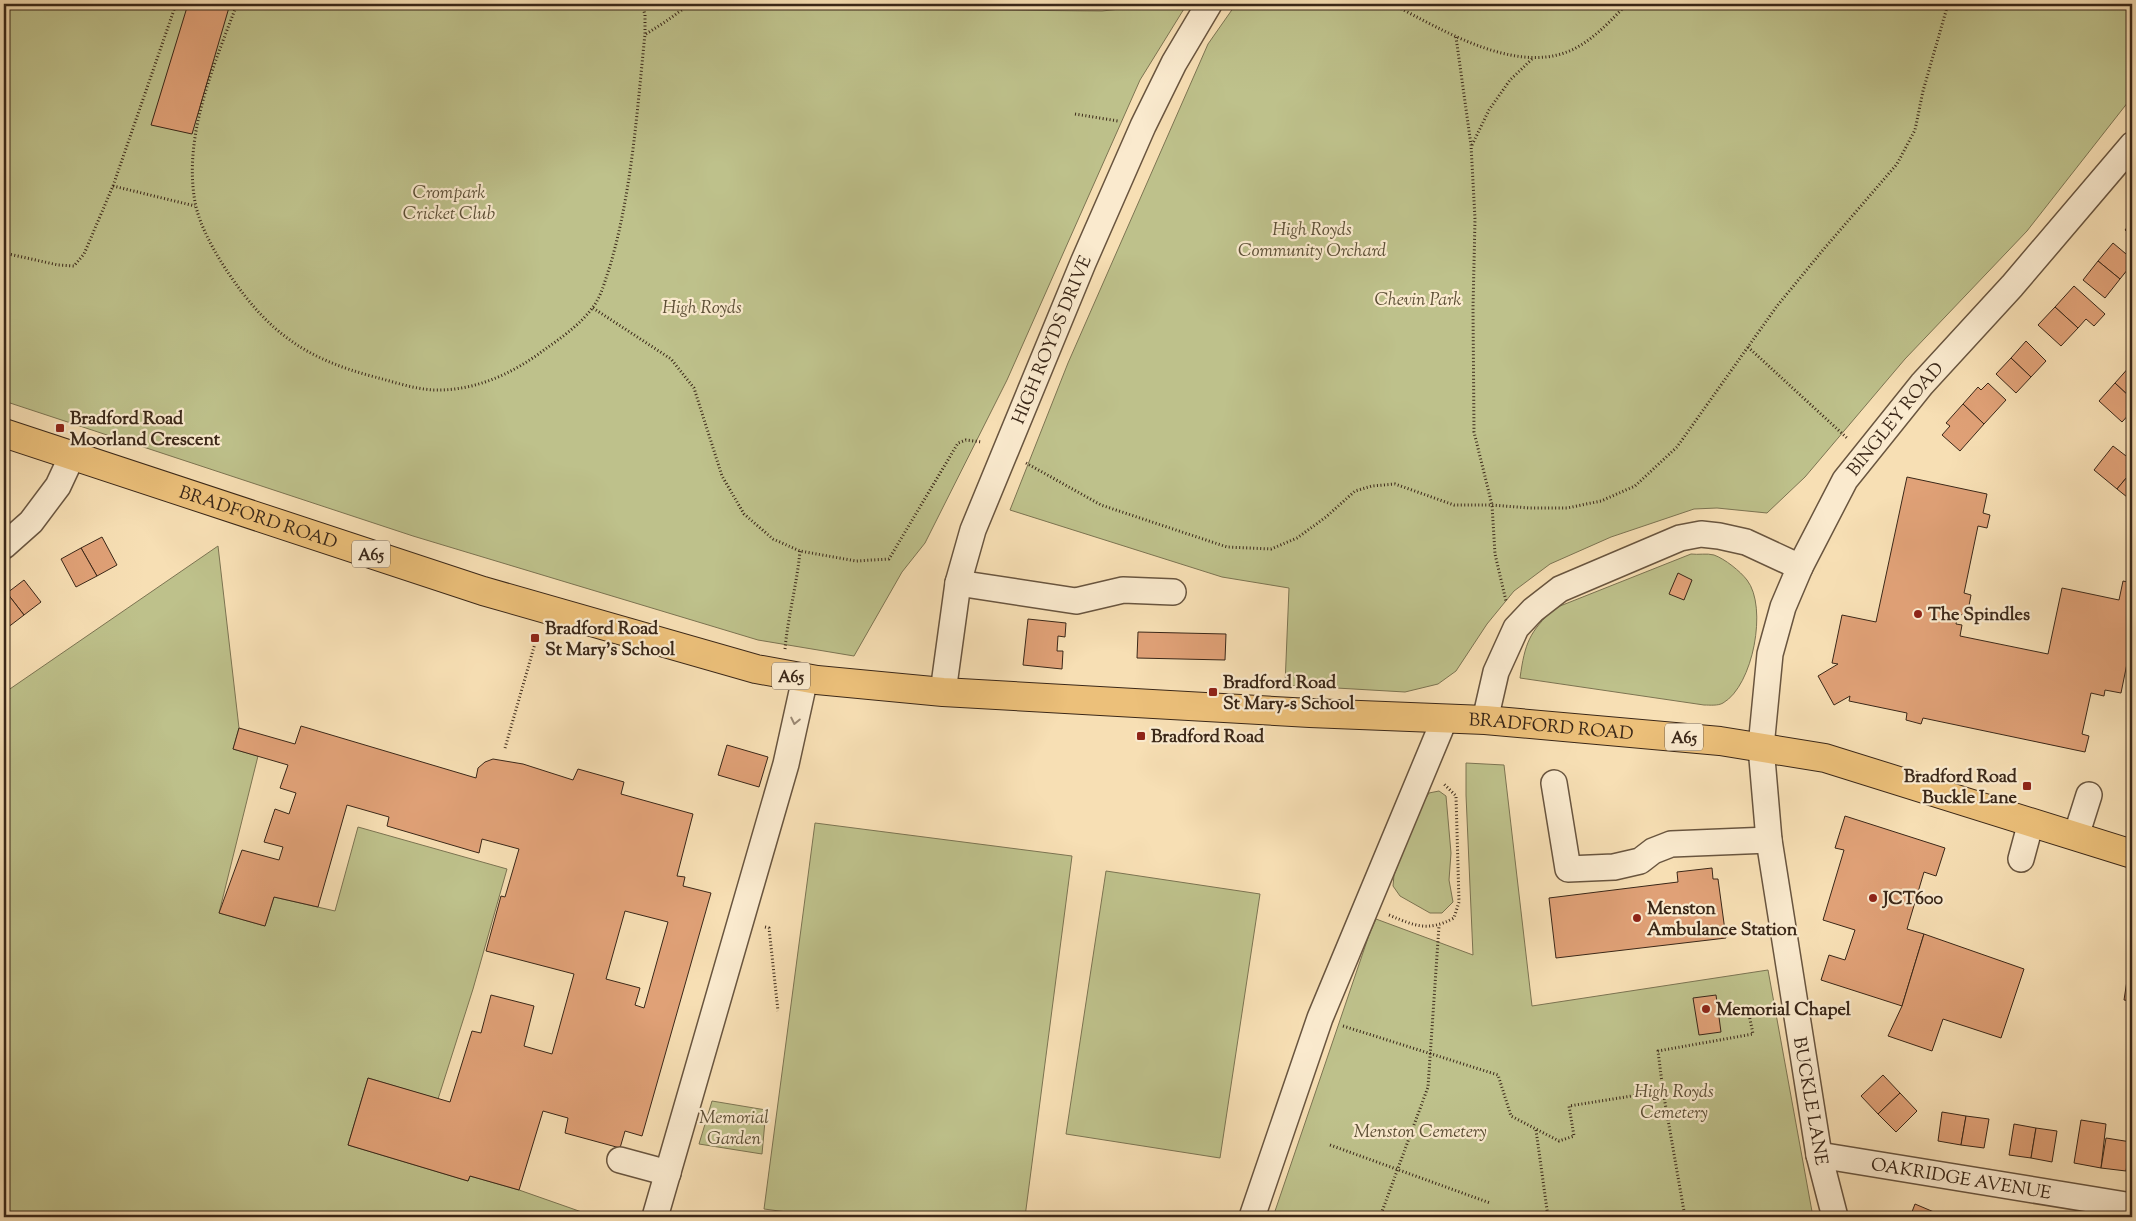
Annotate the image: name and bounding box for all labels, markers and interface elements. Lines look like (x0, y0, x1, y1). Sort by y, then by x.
park label: Crompark Cricket Club (403, 181, 495, 228)
park label: High Royds Community Orchard (1238, 218, 1386, 265)
street label: HIGH ROYDS DRIVE (1007, 252, 1100, 429)
park label: Chevin Park (1375, 288, 1461, 314)
park label: High Royds (662, 296, 742, 322)
street label: BINGLEY ROAD (1842, 357, 1951, 483)
place label: Bradford Road Moorland Crescent (70, 407, 221, 454)
marker: Bradford Road Moorland Crescent (54, 422, 66, 434)
street label: BRADFORD ROAD (175, 481, 340, 557)
road number: A65 (352, 540, 390, 568)
place label: The Spindles (1928, 603, 2030, 629)
marker: The Spindles (1912, 608, 1924, 620)
place label: Bradford Road St Mary's School (545, 617, 676, 664)
marker: Bradford Road St Mary's School (529, 632, 541, 644)
road number: A65 (772, 662, 810, 689)
place label: Bradford Road St Mary-s School (1223, 671, 1355, 718)
marker: Bradford Road St Mary-s School (1207, 686, 1219, 698)
street label: BRADFORD ROAD (1468, 708, 1634, 748)
one-way arrow (790, 716, 801, 725)
road number: A65 (1665, 724, 1703, 750)
place label: Bradford Road (1151, 725, 1265, 751)
marker: Bradford Road (1135, 730, 1147, 742)
place label: Bradford Road Buckle Lane (1904, 765, 2018, 812)
marker: Bradford Road Buckle Lane (2021, 780, 2033, 792)
place label: JCT600 (1881, 887, 1944, 913)
marker: JCT600 (1867, 892, 1879, 904)
place label: Menston Ambulance Station (1647, 897, 1798, 944)
marker: Menston Ambulance Station (1631, 912, 1643, 924)
place label: Memorial Chapel (1716, 998, 1852, 1024)
marker: Memorial Chapel (1700, 1003, 1712, 1015)
street label: BUCKLE LANE (1785, 1035, 1833, 1168)
park label: High Royds Cemetery (1634, 1080, 1714, 1127)
park label: Memorial Garden (699, 1106, 769, 1153)
park label: Menston Cemetery (1353, 1120, 1487, 1146)
street label: OAKRIDGE AVENUE (1869, 1153, 2053, 1208)

